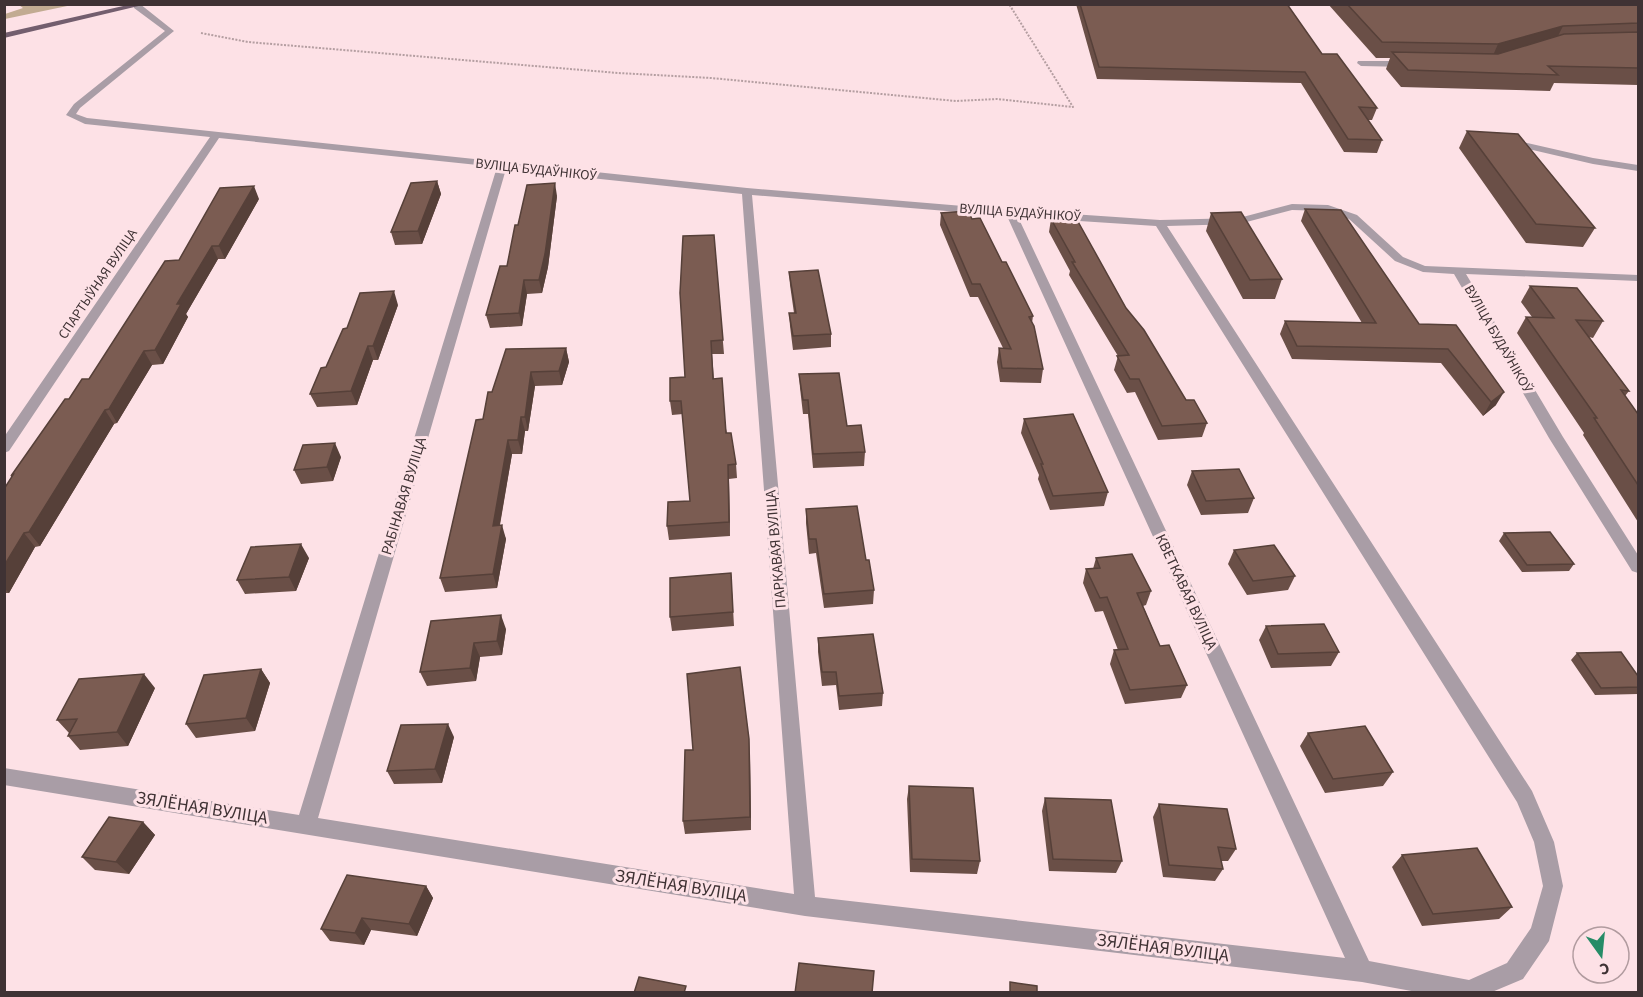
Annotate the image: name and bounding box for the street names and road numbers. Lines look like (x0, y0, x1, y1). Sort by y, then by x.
street label: ВУЛІЦА БУДАЎНІКОЎ (474, 154, 598, 186)
street label: ВУЛІЦА БУДАЎНІКОЎ (958, 199, 1082, 227)
street label: СПАРТЫЎНАЯ ВУЛІЦА (54, 224, 143, 343)
street label: ВУЛІЦА БУДАЎНІКОЎ (1459, 281, 1538, 397)
street label: РАБІНАВАЯ ВУЛІЦА (376, 434, 432, 557)
street label: ПАРКАВАЯ ВУЛІЦА (760, 488, 792, 609)
street label: КВЕТКАВАЯ ВУЛІЦА (1150, 531, 1222, 654)
street label: ЗЯЛЁНАЯ ВУЛІЦА (134, 785, 270, 831)
street label: ЗЯЛЁНАЯ ВУЛІЦА (613, 863, 749, 909)
street label: ЗЯЛЁНАЯ ВУЛІЦА (1096, 927, 1231, 969)

